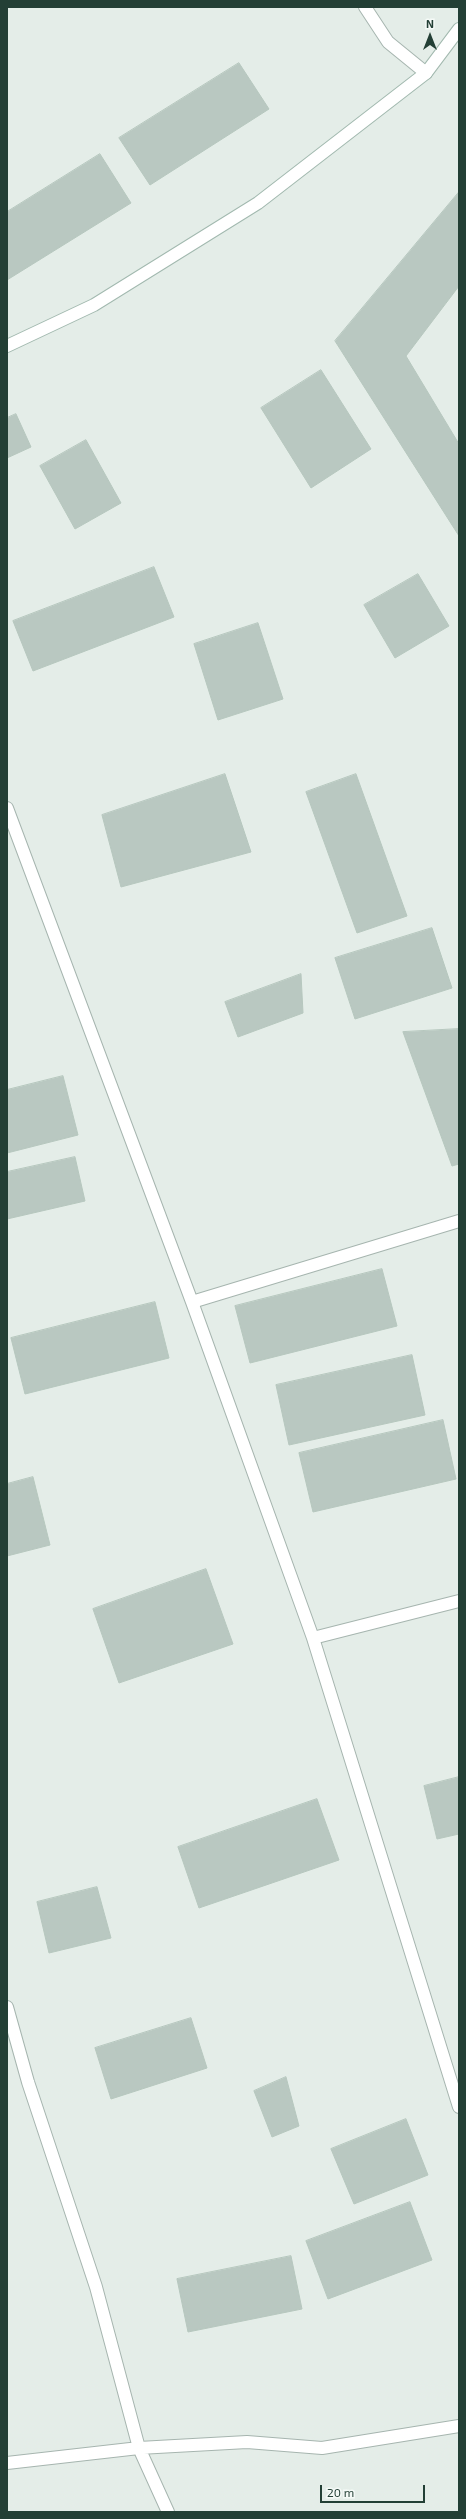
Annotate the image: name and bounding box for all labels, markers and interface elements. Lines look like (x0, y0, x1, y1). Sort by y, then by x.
north arrow (410, 16, 450, 56)
text: N (426, 17, 434, 30)
scale bar (322, 2477, 427, 2503)
text: 20 m (327, 2485, 354, 2499)

